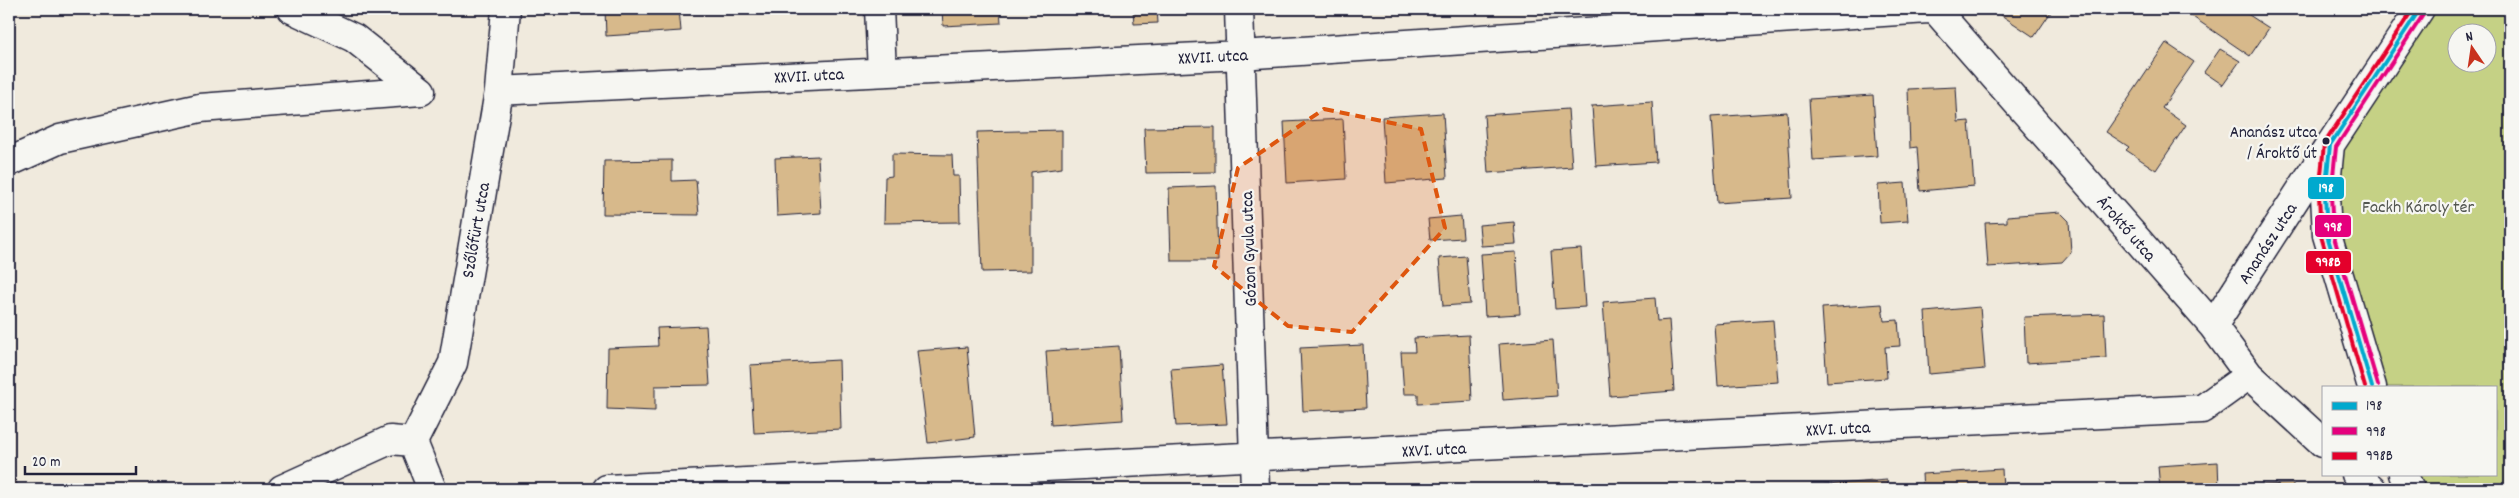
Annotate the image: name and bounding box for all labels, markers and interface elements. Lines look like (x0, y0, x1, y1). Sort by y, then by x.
north arrow (2446, 22, 2496, 72)
text: N (2464, 27, 2475, 48)
street label: XXVII. utca (1178, 44, 1249, 73)
street label: XXVII. utca (774, 63, 845, 92)
place label: Ananász utca / Ároktő út (2230, 122, 2318, 167)
marker: Ananász utca / Ároktő út (2321, 136, 2331, 146)
line badge: 198 (2307, 176, 2345, 200)
text: 198 (2318, 179, 2334, 199)
street label: Szőlőfürt utca (457, 180, 498, 280)
street label: Gózon Gyula utca (1236, 190, 1265, 307)
street label: Ároktő utca (2089, 191, 2161, 269)
park label: Fackh Károly tér (2362, 196, 2474, 221)
street label: Ananász utca (2233, 198, 2305, 290)
line badge: 998 (2314, 214, 2352, 238)
text: 998 (2324, 218, 2343, 238)
line badge: 998B (2305, 250, 2352, 274)
text: 998B (2315, 253, 2341, 273)
legend (2322, 386, 2496, 476)
text: 198 (2366, 396, 2382, 418)
street label: XXVI. utca (1805, 416, 1871, 445)
text: 998 (2366, 422, 2386, 444)
street label: XXVI. utca (1401, 437, 1467, 466)
scale bar (25, 443, 136, 475)
text: 998B (2366, 446, 2393, 468)
text: 20 m (32, 452, 60, 474)

